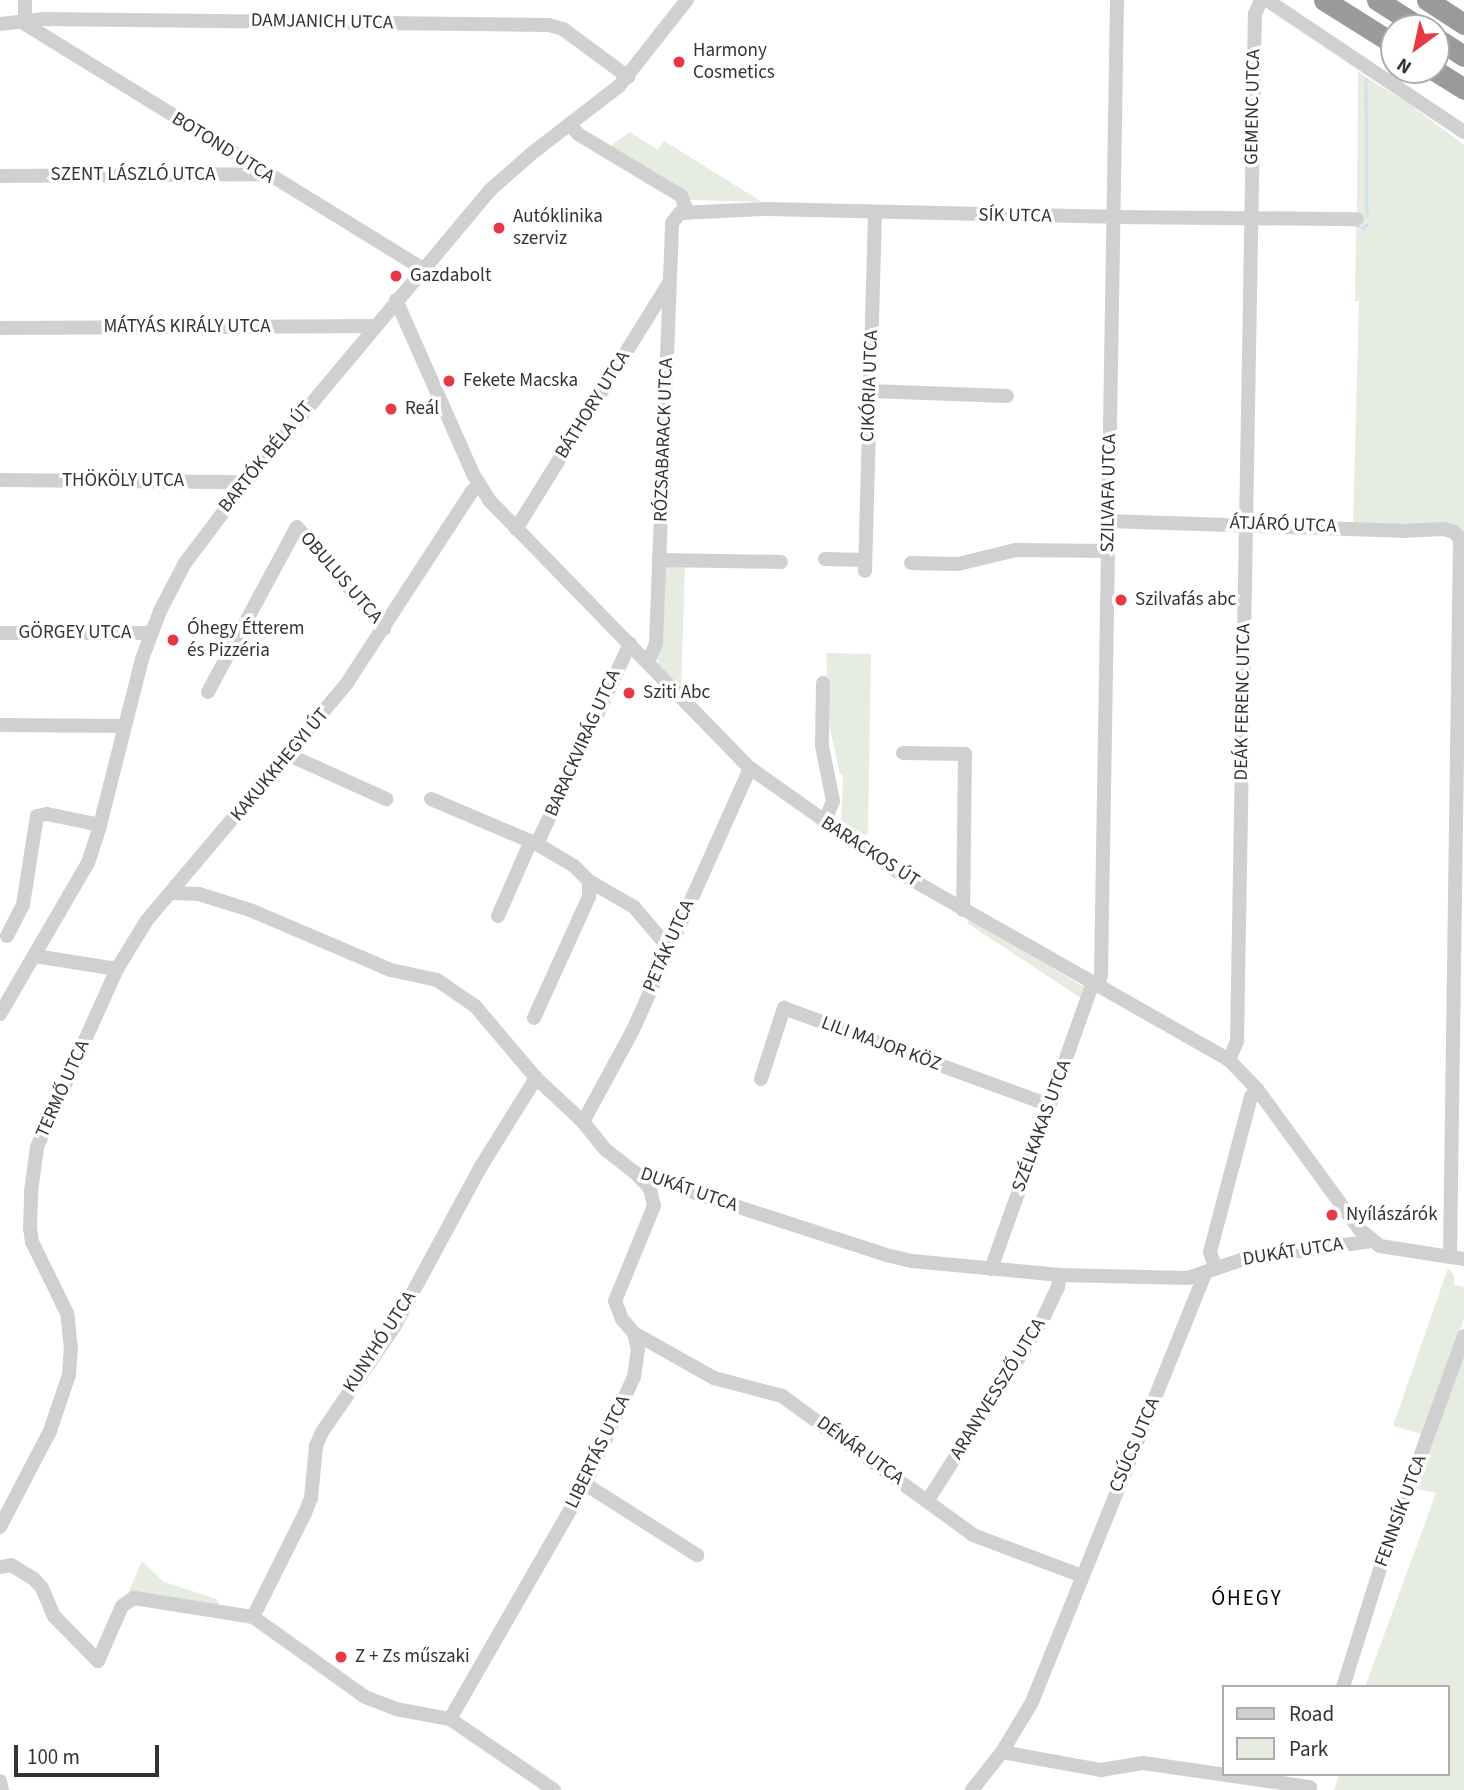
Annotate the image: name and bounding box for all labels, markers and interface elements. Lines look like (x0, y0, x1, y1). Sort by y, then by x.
street label: DAMJANICH UTCA (251, 9, 393, 35)
north arrow (1380, 14, 1450, 84)
place label: Harmony Cosmetics (693, 40, 775, 84)
street label: GEMENC UTCA (1241, 49, 1265, 165)
text: N (1392, 51, 1417, 80)
marker: Harmony Cosmetics (671, 54, 687, 70)
street label: BOTOND UTCA (168, 107, 278, 189)
street label: SZENT LÁSZLÓ UTCA (51, 164, 215, 186)
street label: SÍK UTCA (978, 204, 1052, 228)
place label: Autóklinika szerviz (513, 206, 603, 250)
marker: Autóklinika szerviz (491, 220, 507, 236)
place label: Gazdabolt (410, 265, 491, 287)
marker: Gazdabolt (388, 268, 404, 284)
street label: MÁTYÁS KIRÁLY UTCA (104, 316, 270, 338)
street label: CIKÓRIA UTCA (857, 330, 883, 442)
street label: BÁTHORY UTCA (551, 347, 635, 463)
street label: RÓZSABARACK UTCA (650, 357, 678, 523)
place label: Fekete Macska (463, 370, 578, 392)
marker: Fekete Macska (441, 373, 457, 389)
street label: BARTÓK BÉLA ÚT (214, 397, 318, 517)
place label: Reál (405, 398, 439, 420)
marker: Reál (383, 401, 399, 417)
street label: SZILVAFA UTCA (1097, 433, 1121, 553)
street label: THÖKÖLY UTCA (62, 470, 184, 492)
street label: ÁTJÁRÓ UTCA (1229, 512, 1337, 538)
street label: OBULUS UTCA (295, 528, 387, 628)
place label: Szilvafás abc (1135, 589, 1236, 611)
marker: Szilvafás abc (1113, 592, 1129, 608)
place label: Óhegy Étterem és Pizzéria (187, 618, 304, 662)
street label: GÖRGEY UTCA (19, 622, 131, 644)
street label: DEÁK FERENC UTCA (1230, 623, 1256, 781)
marker: Óhegy Étterem és Pizzéria (165, 632, 181, 648)
street label: BARACKVIRÁG UTCA (540, 666, 626, 820)
place label: Sziti Abc (643, 682, 710, 704)
marker: Sziti Abc (621, 685, 637, 701)
street label: KAKUKKHEGYI ÚT (226, 704, 334, 826)
street label: BARACKOS ÚT (816, 812, 924, 892)
street label: PETÁK UTCA (639, 896, 699, 996)
street label: LILI MAJOR KÖZ (818, 1012, 944, 1076)
street label: TERMŐ UTCA (31, 1037, 95, 1141)
street label: SZÉLKAKAS UTCA (1008, 1057, 1076, 1195)
street label: DUKÁT UTCA (637, 1163, 741, 1217)
place label: Nyílászárók (1346, 1204, 1438, 1226)
marker: Nyílászárók (1324, 1207, 1340, 1223)
street label: DUKÁT UTCA (1241, 1233, 1345, 1271)
street label: KUNYHÓ UTCA (339, 1287, 421, 1397)
street label: ARANYVESSZŐ UTCA (945, 1314, 1051, 1464)
street label: LIBERTÁS UTCA (561, 1392, 635, 1512)
street label: CSÚCS UTCA (1105, 1394, 1165, 1496)
street label: DÉNÁR UTCA (812, 1412, 908, 1490)
street label: FENNSÍK UTCA (1370, 1452, 1432, 1570)
district label: ÓHEGY (1212, 1585, 1282, 1611)
place label: Z + Zs műszaki (355, 1646, 470, 1668)
marker: Z + Zs műszaki (333, 1649, 349, 1665)
legend (1222, 1685, 1450, 1776)
text: Road (1289, 1699, 1334, 1729)
scale bar (18, 1730, 163, 1774)
text: Park (1289, 1734, 1328, 1764)
text: 100 m (27, 1742, 80, 1772)

